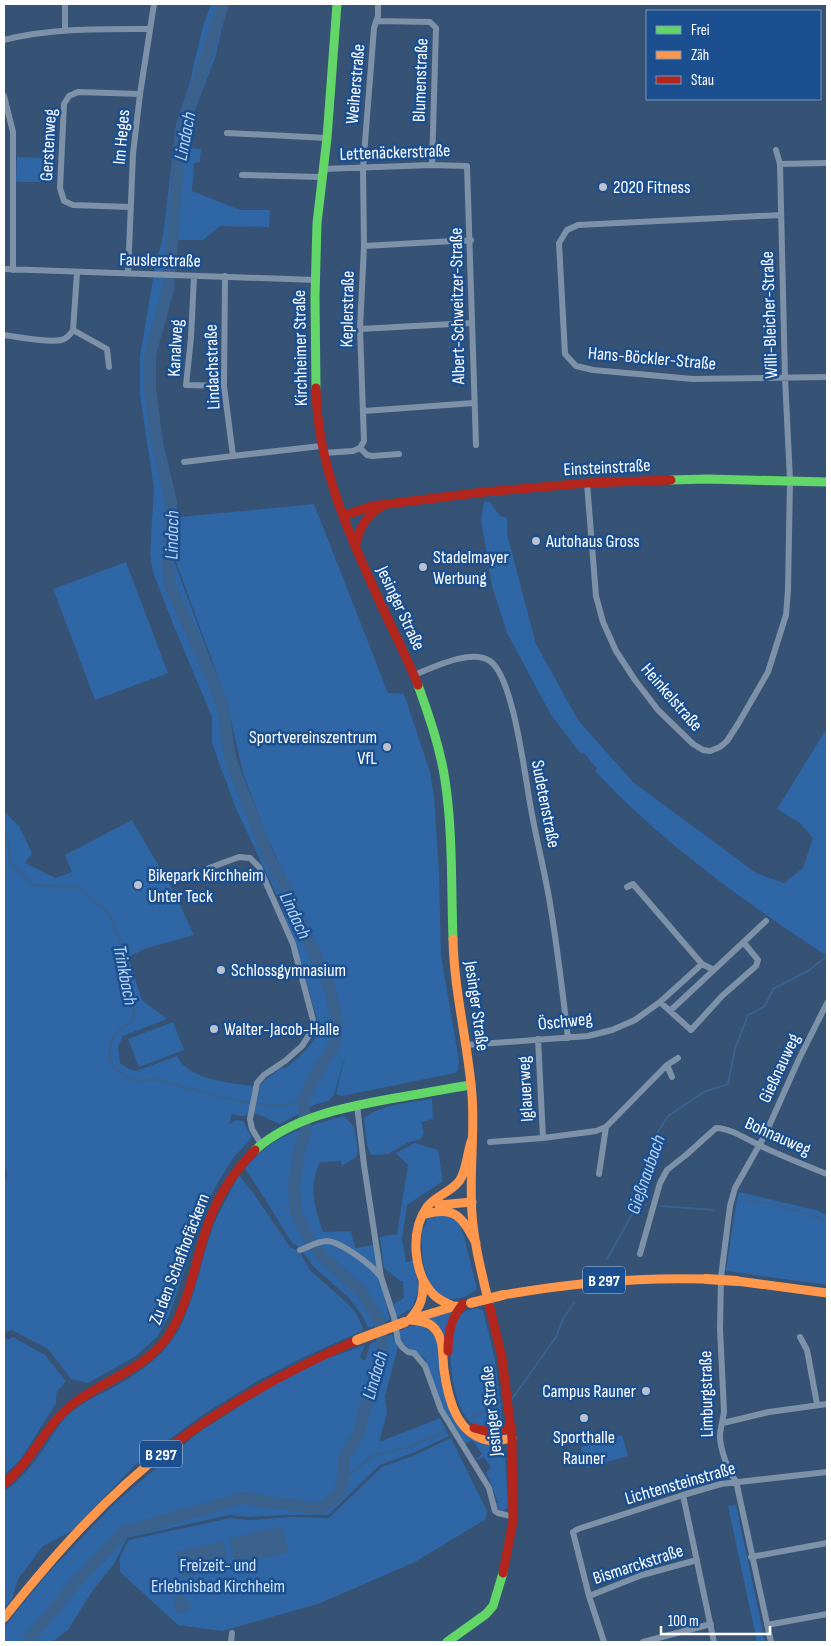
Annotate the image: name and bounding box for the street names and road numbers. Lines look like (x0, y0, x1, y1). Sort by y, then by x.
street label: Blumenstraße (409, 38, 432, 122)
street label: Weiherstraße (342, 43, 369, 125)
street label: Gerstenweg (36, 108, 61, 182)
street label: Im Heges (109, 109, 134, 165)
street label: Lettenäckerstraße (339, 140, 451, 165)
street label: Albert-Schweitzer-Straße (446, 227, 469, 386)
street label: Fauslerstraße (119, 249, 201, 272)
street label: Willi-Bleicher-Straße (757, 251, 782, 379)
street label: Keplerstraße (336, 271, 359, 347)
street label: Kirchheimer Straße (289, 290, 312, 406)
street label: Kanalweg (164, 319, 187, 377)
street label: Lindachstraße (201, 324, 224, 410)
street label: Hans-Böckler-Straße (587, 342, 717, 375)
street label: Einsteinstraße (563, 455, 651, 480)
street label: Jesinger Straße (371, 562, 429, 654)
street label: Heinkelstraße (636, 659, 707, 736)
street label: Sudetenstraße (527, 759, 564, 850)
street label: Jesinger Straße (460, 959, 493, 1052)
street label: Öschweg (537, 1008, 593, 1035)
street label: Gießnauweg (754, 1030, 805, 1106)
street label: Iglauerweg (513, 1056, 538, 1122)
street label: Bohnauweg (742, 1113, 814, 1160)
street label: Zu den Schafhofäckern (145, 1191, 214, 1328)
road number: B 297 (583, 1266, 625, 1294)
street label: Limburgstraße (695, 1350, 718, 1438)
street label: Jesinger Straße (476, 1365, 507, 1458)
road number: B 297 (140, 1440, 182, 1468)
street label: Lichtensteinstraße (622, 1458, 738, 1509)
street label: Bismarckstraße (590, 1540, 686, 1589)

